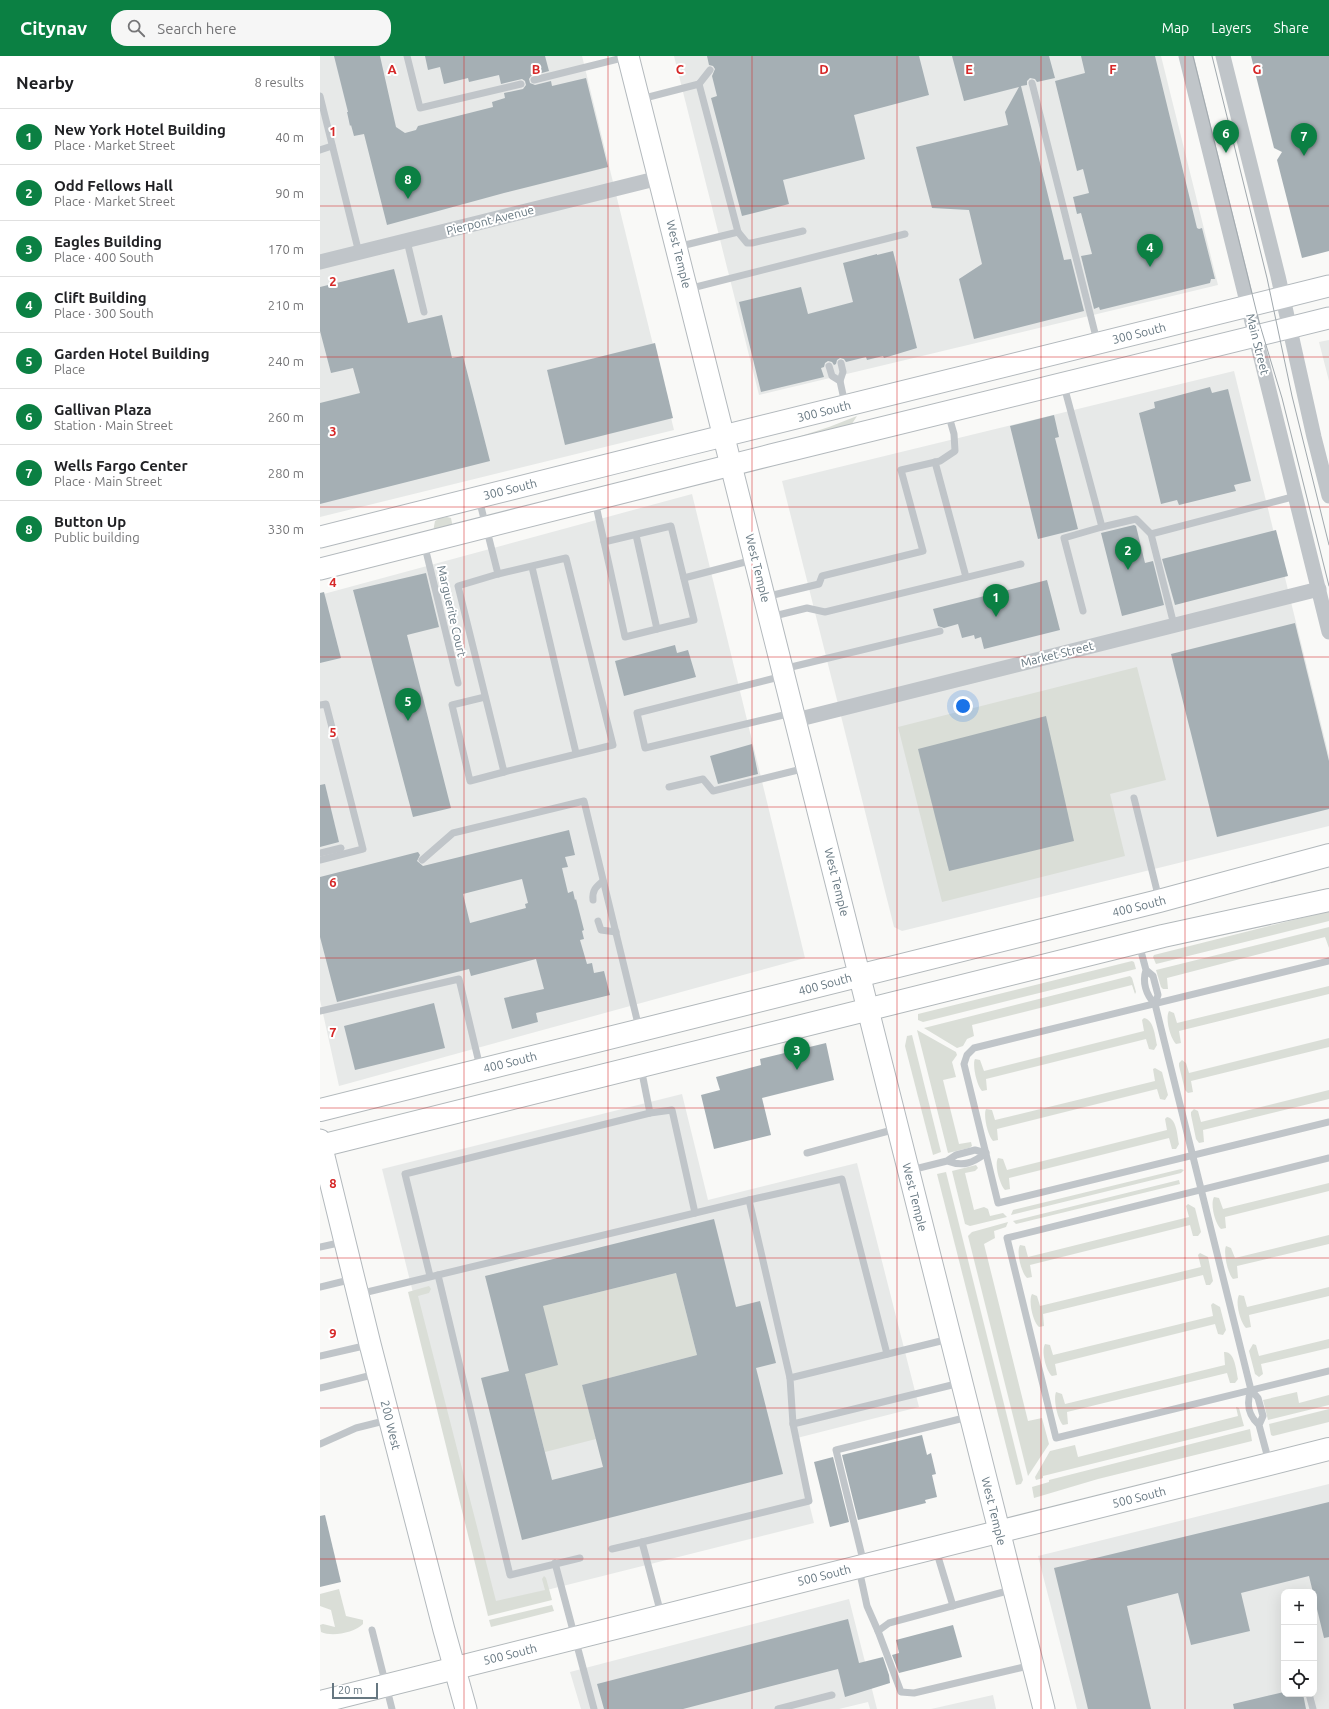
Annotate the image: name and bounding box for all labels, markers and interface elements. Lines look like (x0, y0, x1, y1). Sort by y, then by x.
search box (111, 10, 391, 46)
text: Citynav (20, 17, 87, 39)
icon: search (125, 17, 147, 39)
text: Search here (157, 20, 237, 37)
text: Map (1162, 20, 1189, 36)
text: Layers (1211, 20, 1251, 36)
text: Share (1273, 20, 1309, 36)
text: A (387, 62, 397, 76)
text: B (532, 62, 541, 76)
text: C (676, 62, 685, 76)
text: D (819, 62, 829, 76)
text: E (965, 62, 973, 76)
text: F (1109, 62, 1117, 76)
text: G (1253, 62, 1262, 76)
text: Nearby (16, 73, 74, 92)
text: 8 results (254, 75, 304, 89)
pin: 6 (1213, 120, 1239, 153)
text: New York Hotel Building (54, 121, 226, 138)
pin: 7 (1291, 123, 1317, 156)
text: 1 (329, 124, 337, 138)
text: 1 (25, 130, 33, 144)
text: 40 m (275, 130, 304, 144)
text: Place · Market Street (54, 138, 175, 152)
pin: 8 (395, 166, 421, 199)
text: Odd Fellows Hall (54, 177, 173, 194)
text: 2 (25, 186, 33, 200)
text: 90 m (275, 186, 304, 200)
text: Place · Market Street (54, 194, 175, 208)
street label: Pierpont Avenue (445, 203, 535, 237)
street label: West Temple (664, 218, 694, 290)
text: Eagles Building (54, 233, 162, 250)
pin: 4 (1137, 234, 1163, 267)
text: 3 (25, 242, 33, 256)
text: 170 m (268, 242, 304, 256)
text: Place · 400 South (54, 250, 154, 264)
text: 2 (329, 274, 337, 288)
text: Clift Building (54, 289, 147, 306)
text: 4 (25, 298, 33, 312)
text: 210 m (268, 298, 304, 312)
text: Place · 300 South (54, 306, 154, 320)
street label: Main Street (1244, 312, 1272, 376)
street label: 300 South (1111, 320, 1167, 346)
text: Garden Hotel Building (54, 345, 210, 362)
text: 5 (25, 354, 33, 368)
text: 240 m (268, 354, 304, 368)
text: Place (54, 362, 85, 376)
street label: 300 South (796, 398, 852, 424)
text: Gallivan Plaza (54, 401, 152, 418)
text: 6 (25, 410, 33, 424)
text: 260 m (268, 410, 304, 424)
text: Station · Main Street (54, 418, 173, 432)
text: 3 (329, 424, 337, 438)
text: Wells Fargo Center (54, 457, 188, 474)
text: 7 (25, 466, 33, 480)
text: 280 m (268, 466, 304, 480)
text: Place · Main Street (54, 474, 162, 488)
street label: 300 South (482, 476, 538, 502)
text: Button Up (54, 513, 126, 530)
text: 8 (25, 522, 33, 536)
text: 330 m (268, 522, 304, 536)
text: Public building (54, 530, 140, 544)
street label: West Temple (743, 532, 773, 604)
pin: 2 (1115, 537, 1141, 570)
street label: Marguerite Court (435, 564, 469, 658)
text: 4 (329, 575, 337, 589)
pin: 1 (983, 584, 1009, 617)
street label: Market Street (1019, 639, 1095, 669)
pin: 5 (395, 688, 421, 721)
your location (953, 696, 973, 716)
text: 5 (329, 725, 337, 739)
street label: West Temple (822, 846, 852, 918)
text: 6 (329, 875, 337, 889)
street label: 400 South (1111, 893, 1167, 919)
street label: 400 South (797, 971, 853, 997)
text: 7 (329, 1025, 337, 1039)
pin: 3 (784, 1037, 810, 1070)
street label: 400 South (482, 1049, 538, 1075)
street label: West Temple (900, 1161, 930, 1233)
text: 8 (329, 1176, 337, 1190)
text: 9 (329, 1326, 337, 1340)
street label: 200 West (379, 1399, 403, 1451)
street label: West Temple (979, 1475, 1009, 1547)
street label: 500 South (1111, 1484, 1167, 1510)
street label: 500 South (796, 1562, 852, 1588)
map controls (1281, 1589, 1317, 1697)
button: + (1281, 1589, 1317, 1625)
button: − (1281, 1625, 1317, 1661)
street label: 500 South (482, 1641, 538, 1667)
button: locate (1281, 1661, 1317, 1697)
scale bar (332, 1681, 378, 1700)
text: 20 m (338, 1684, 362, 1696)

